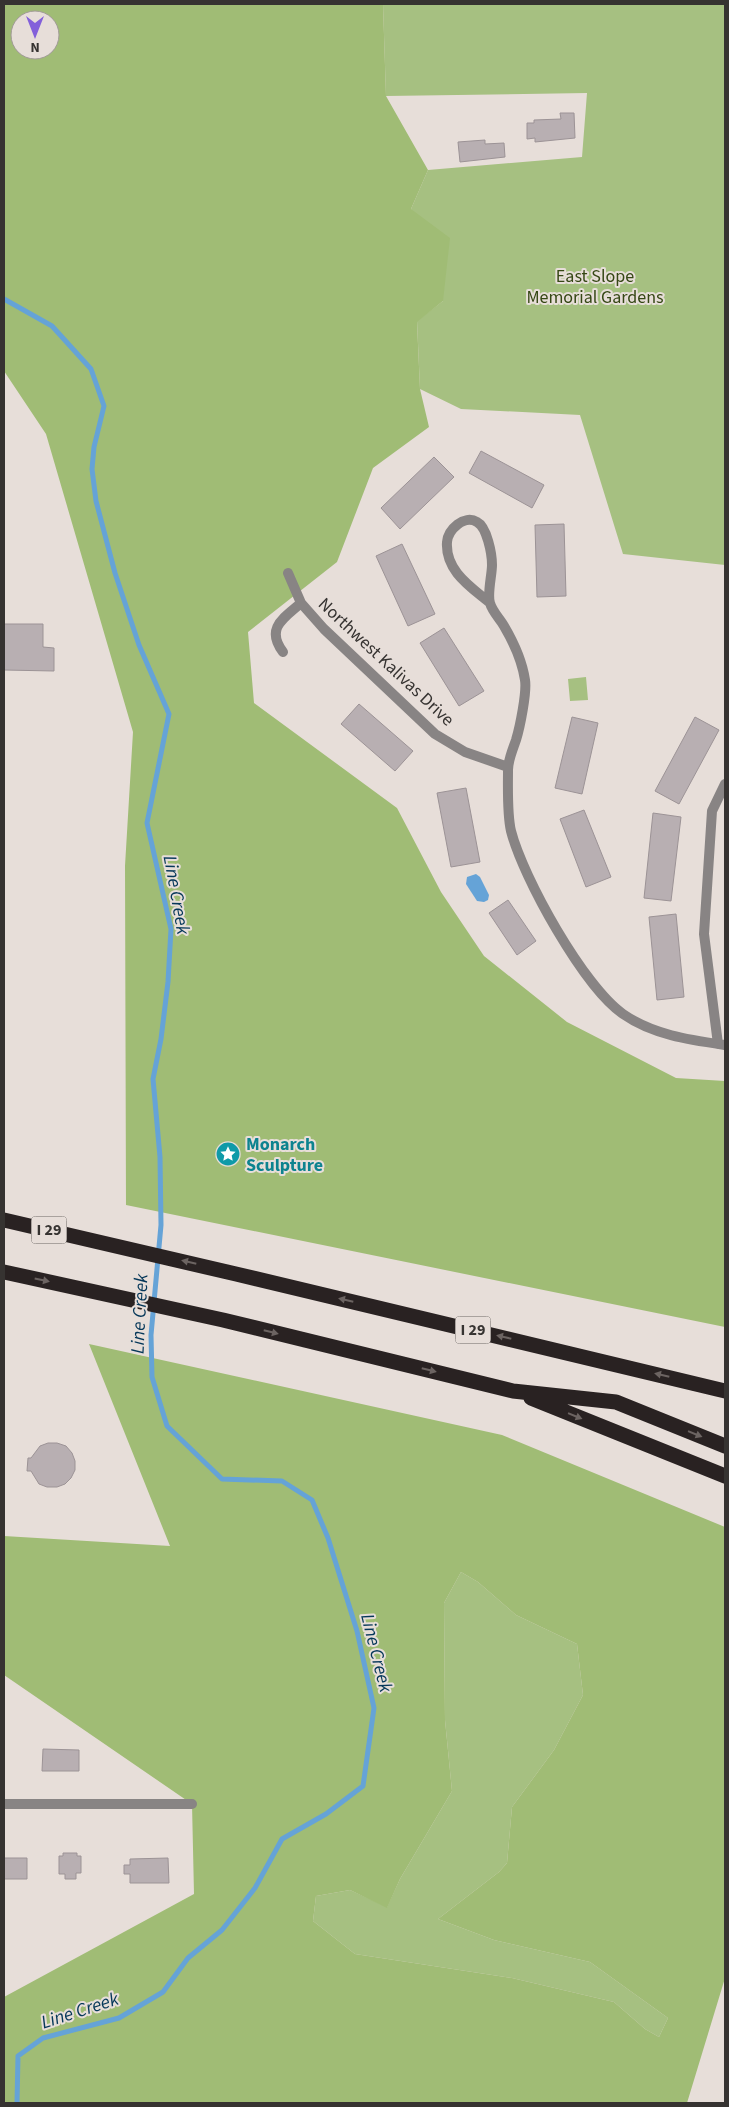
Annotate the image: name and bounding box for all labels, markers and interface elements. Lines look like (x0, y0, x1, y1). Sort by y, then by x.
north arrow (10, 10, 60, 60)
text: N (30, 37, 40, 57)
park label: East Slope Memorial Gardens (526, 264, 664, 310)
street label: Northwest Kalivas Drive (312, 592, 460, 732)
water label: Line Creek (156, 853, 196, 938)
place label: Monarch Sculpture (246, 1132, 323, 1178)
place icon: Monarch Sculpture (215, 1141, 241, 1167)
road number: I 29 (32, 1216, 66, 1244)
one-way arrow (182, 1258, 197, 1266)
water label: Line Creek (124, 1272, 156, 1355)
one-way arrow (34, 1276, 50, 1284)
one-way arrow (339, 1296, 354, 1304)
road number: I 29 (456, 1316, 490, 1344)
one-way arrow (263, 1328, 278, 1336)
one-way arrow (497, 1333, 512, 1341)
one-way arrow (421, 1366, 436, 1374)
one-way arrow (655, 1371, 670, 1379)
one-way arrow (568, 1412, 582, 1420)
one-way arrow (688, 1431, 702, 1439)
water label: Line Creek (353, 1611, 399, 1696)
water label: Line Creek (38, 1985, 123, 2036)

